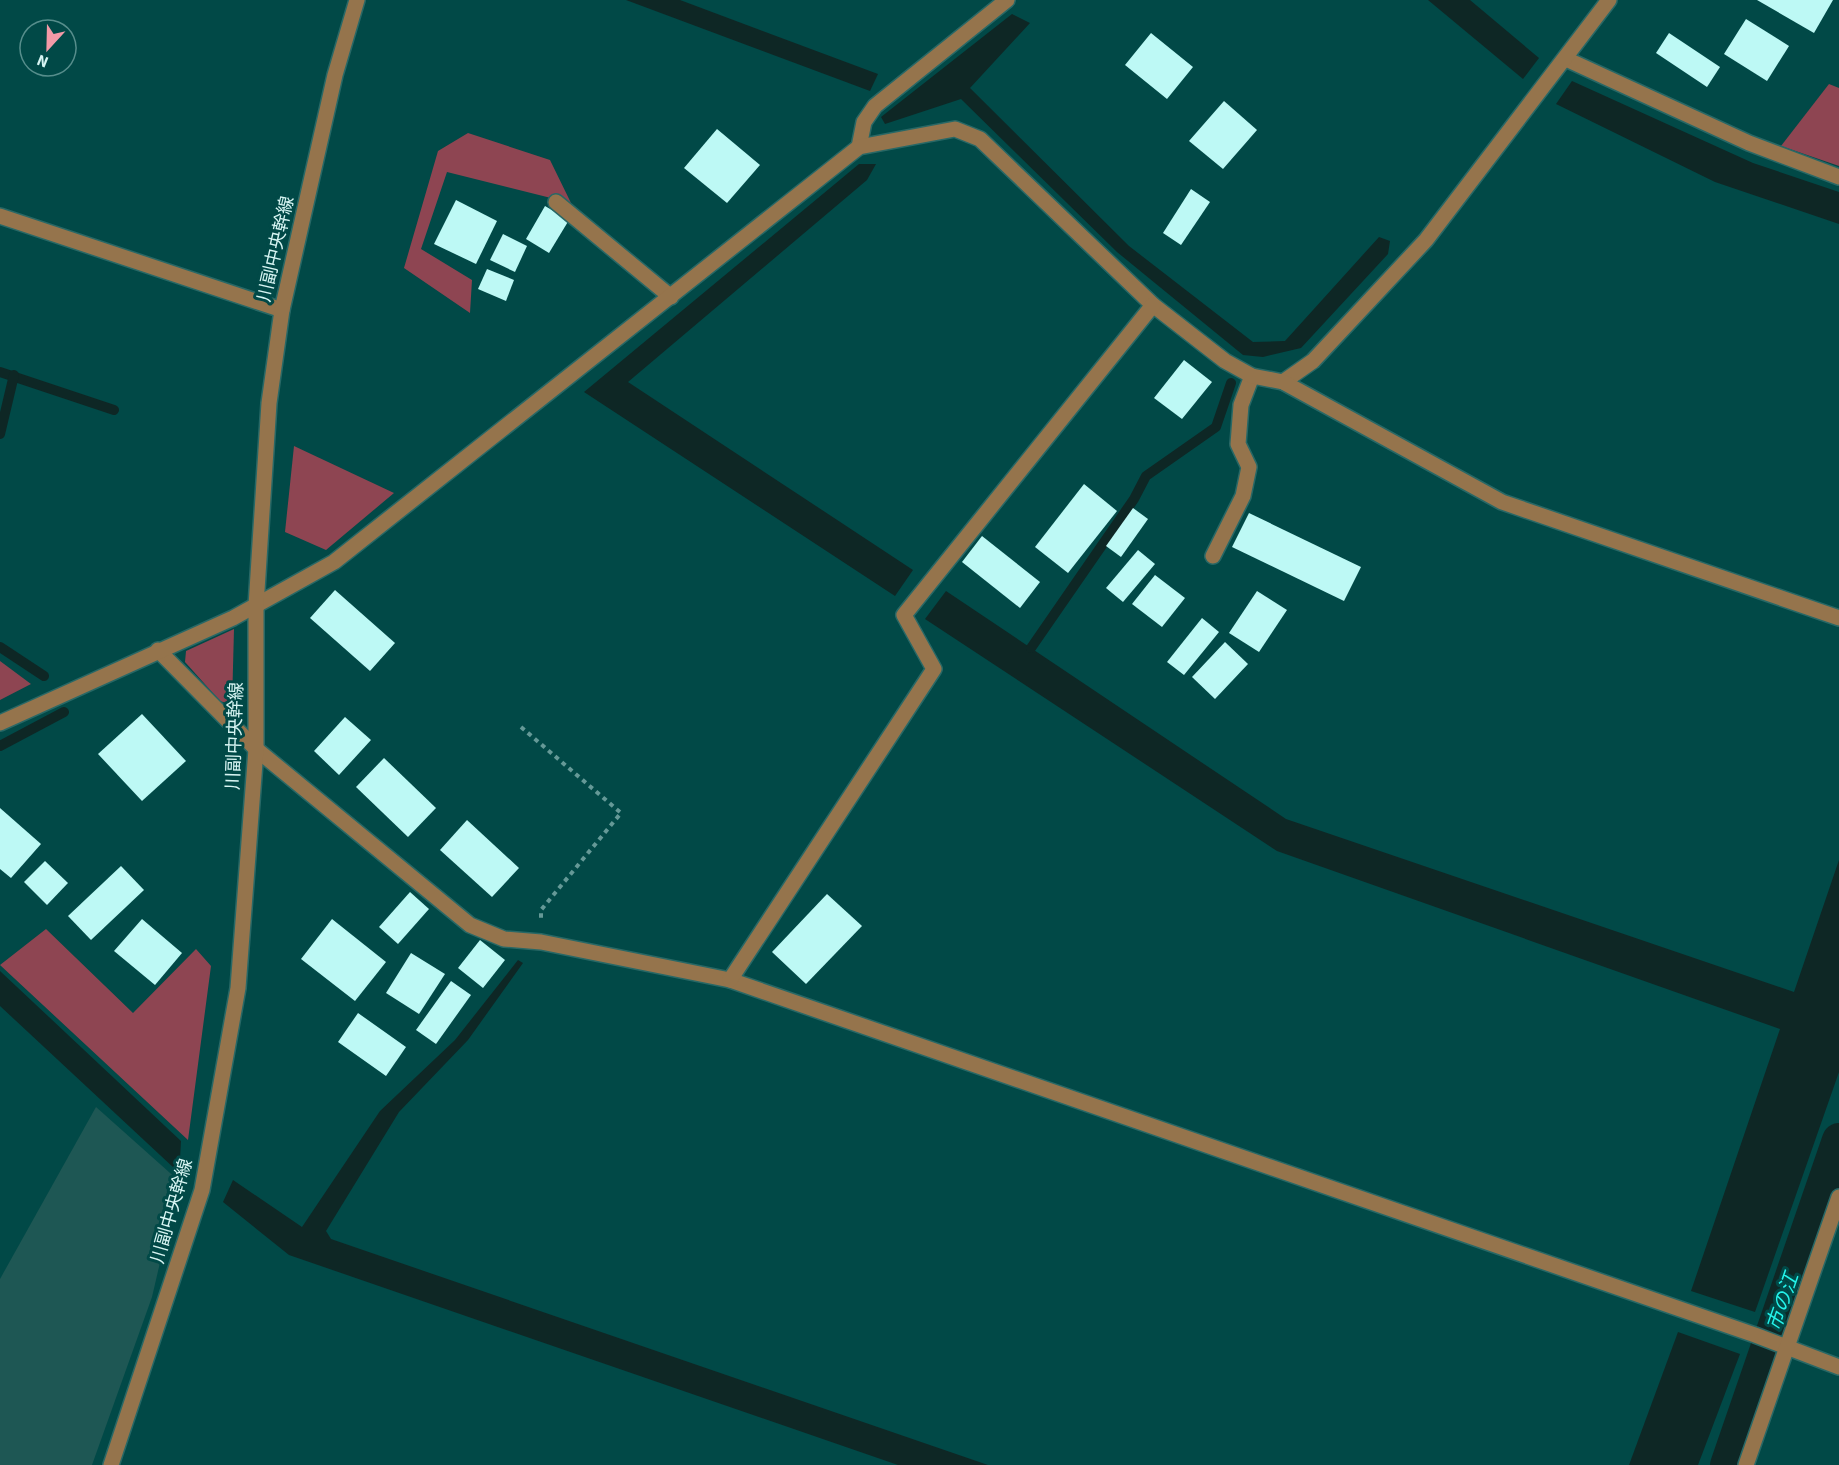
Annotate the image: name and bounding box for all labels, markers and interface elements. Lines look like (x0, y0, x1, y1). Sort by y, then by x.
north arrow (18, 18, 78, 78)
text: N (34, 49, 52, 73)
street label: 川副中央幹線 (252, 194, 300, 304)
street label: 川副中央幹線 (221, 682, 249, 790)
street label: 川副中央幹線 (145, 1156, 199, 1266)
water label: 市の江 (1760, 1267, 1807, 1335)

